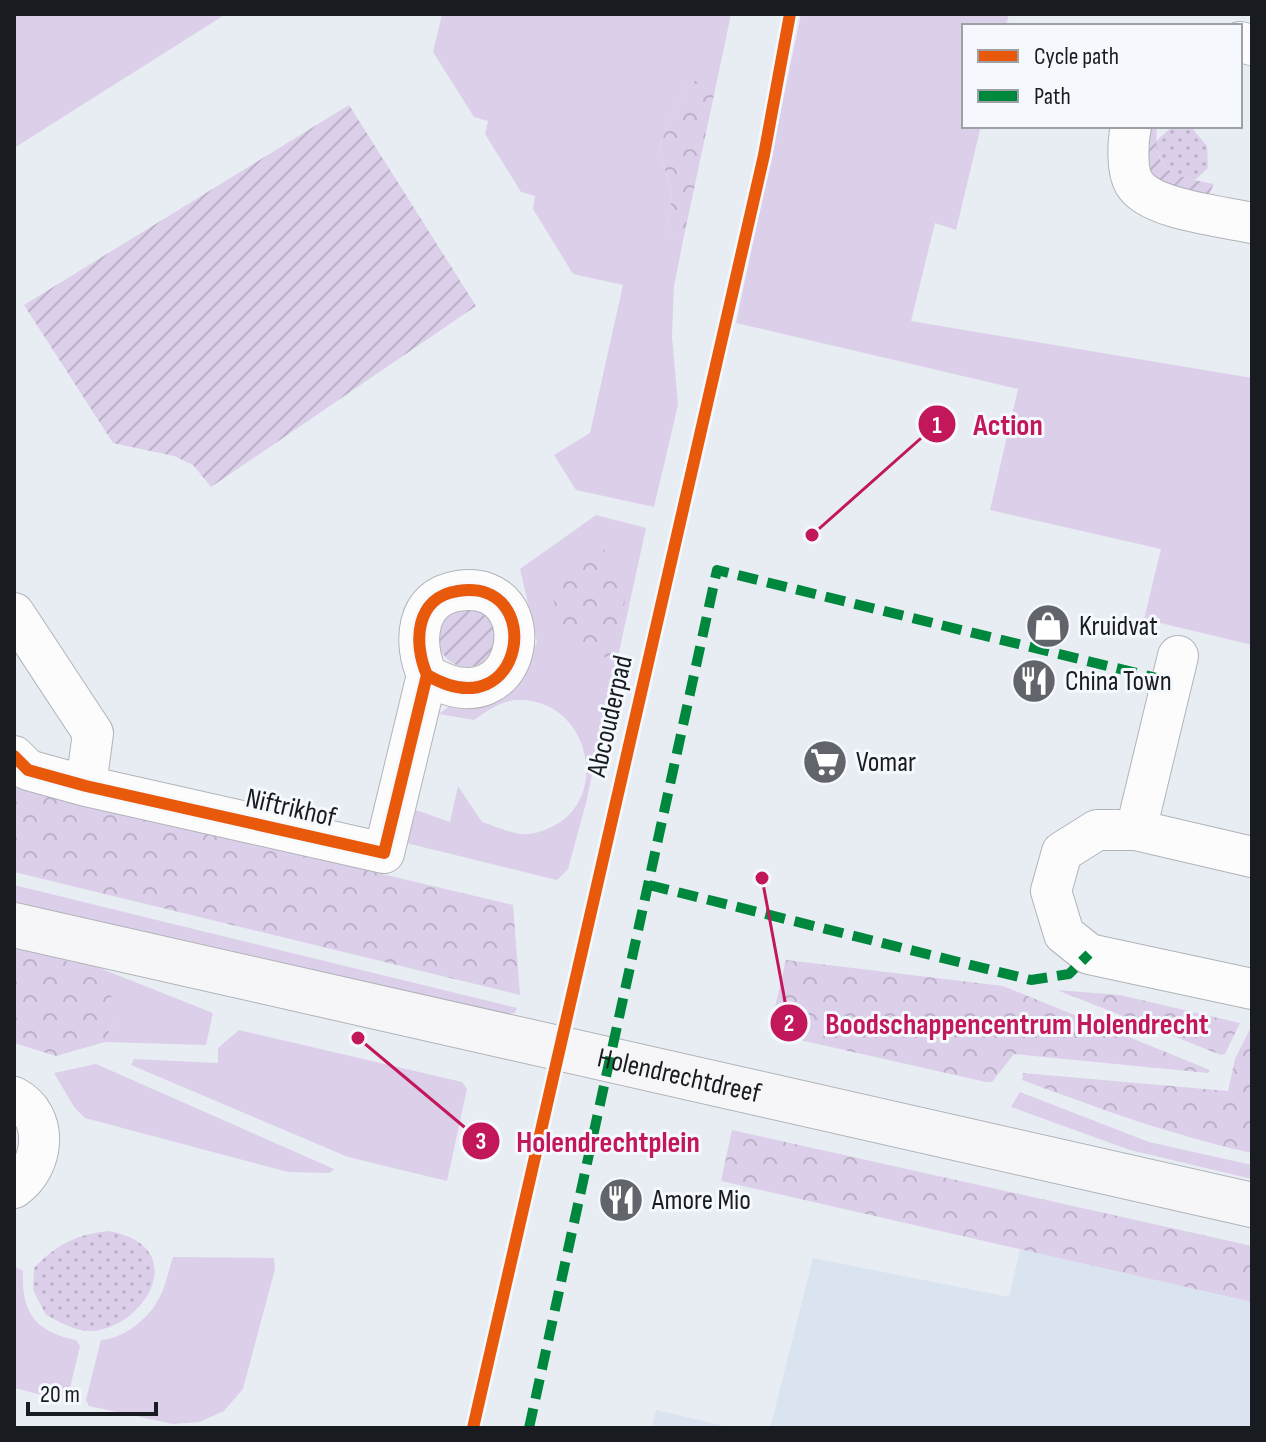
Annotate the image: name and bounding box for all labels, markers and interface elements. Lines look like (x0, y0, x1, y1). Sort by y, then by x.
legend (962, 24, 1242, 128)
text: Cycle path (1034, 42, 1119, 71)
text: Path (1034, 82, 1071, 111)
callout: Action (917, 397, 1059, 451)
text: Action (972, 408, 1043, 444)
text: 1 (932, 411, 942, 440)
shop icon: Kruidvat (1024, 602, 1072, 650)
place label: Kruidvat (1079, 610, 1158, 643)
street label: Abcouderpad (580, 652, 640, 781)
restaurant icon: China Town (1010, 657, 1058, 705)
place label: China Town (1065, 665, 1172, 698)
supermarket icon: Vomar (801, 738, 849, 786)
place label: Vomar (856, 746, 916, 779)
street label: Niftrikhof (243, 782, 340, 835)
callout: Boodschappencentrum Holendrecht (769, 996, 1225, 1050)
text: Boodschappencentrum Holendrecht (825, 1007, 1209, 1043)
text: 2 (784, 1009, 794, 1038)
street label: Holendrechtdreef (594, 1041, 765, 1110)
callout: Holendrechtplein (461, 1114, 716, 1168)
text: Holendrechtplein (516, 1125, 700, 1161)
text: 3 (476, 1127, 486, 1156)
restaurant icon: Amore Mio (597, 1176, 645, 1224)
place label: Amore Mio (651, 1184, 751, 1217)
scale bar (28, 1366, 156, 1416)
text: 20 m (40, 1380, 80, 1409)

